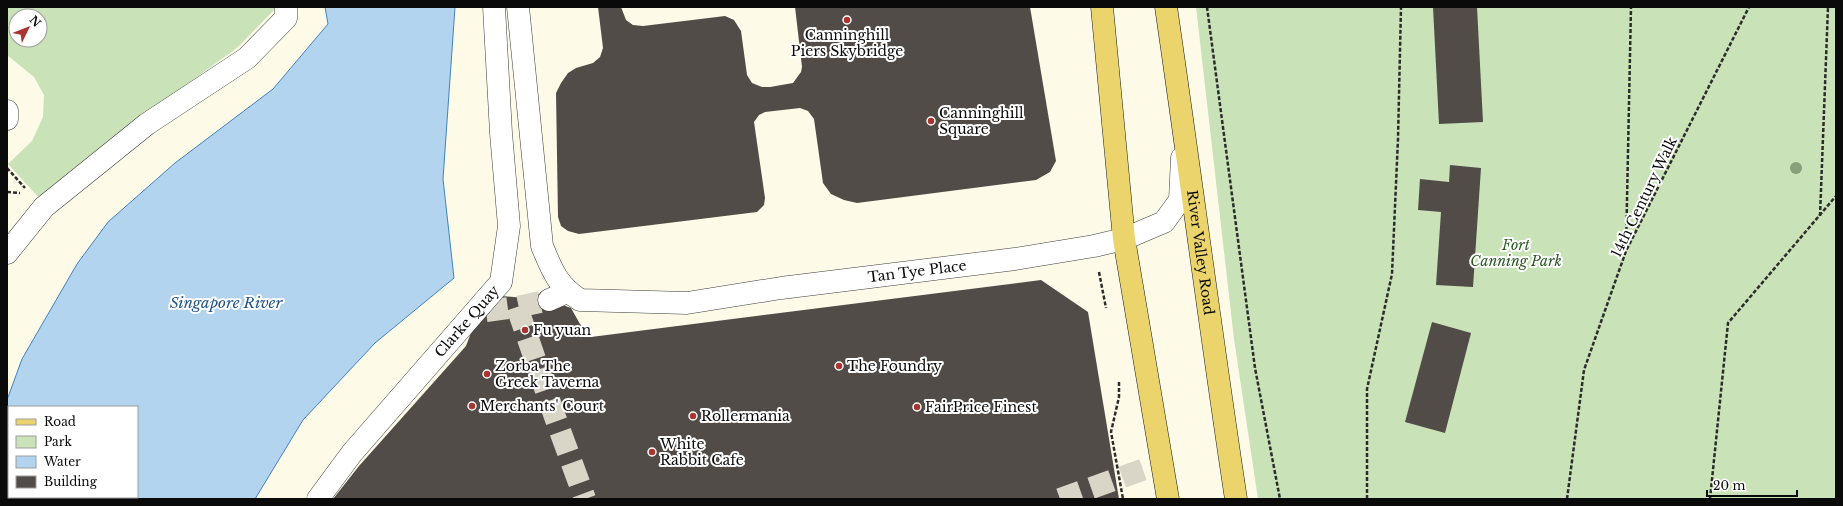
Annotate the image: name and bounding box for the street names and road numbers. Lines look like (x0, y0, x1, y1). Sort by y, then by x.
street label: 14th Century Walk (1607, 134, 1681, 260)
street label: River Valley Road (1183, 189, 1218, 317)
street label: Tan Tye Place (867, 256, 968, 286)
street label: Clarke Quay (431, 282, 503, 361)

